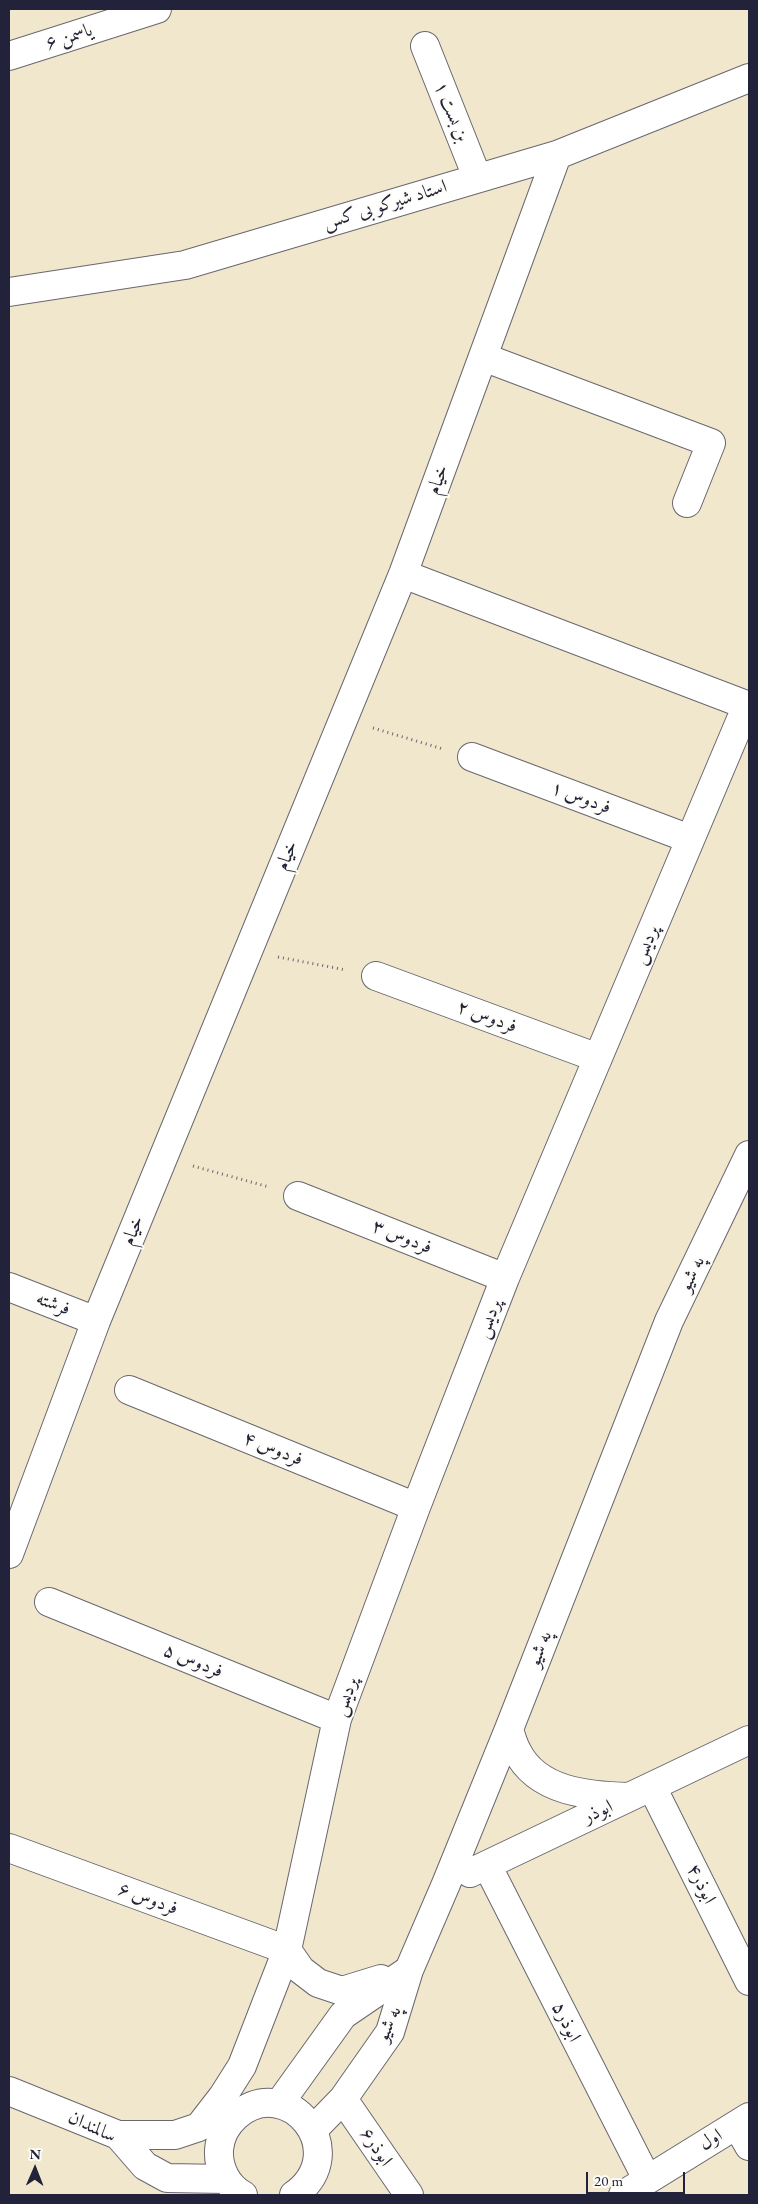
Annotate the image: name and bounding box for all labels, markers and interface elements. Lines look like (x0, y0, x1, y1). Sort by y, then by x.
street label: یاسمن ۶ (43, 19, 95, 55)
street label: بن بست ۱ (429, 78, 473, 146)
street label: استاد شیرکو بی کس (320, 175, 450, 235)
street label: خیام (422, 462, 454, 498)
street label: فردوس ۱ (548, 777, 614, 819)
street label: خیام (271, 838, 303, 874)
street label: پردیس (628, 922, 664, 968)
street label: فردوس ۲ (454, 996, 520, 1038)
street label: خیام (117, 1213, 149, 1249)
street label: فردوس ۳ (369, 1215, 435, 1259)
street label: په شیو (674, 1253, 710, 1295)
street label: فرشته (33, 1287, 73, 1321)
street label: پردیس (471, 1296, 507, 1342)
street label: فردوس ۴ (240, 1427, 306, 1471)
street label: په شیو (523, 1628, 557, 1670)
street label: فردوس ۵ (160, 1639, 226, 1683)
street label: پردیس (329, 1674, 363, 1720)
street label: ابوذر (579, 1795, 617, 1829)
street label: ابوذر۴ (681, 1860, 721, 1908)
street label: فردوس ۶ (115, 1878, 181, 1920)
street label: ابوذر۵ (546, 1998, 586, 2046)
street label: په شیو (371, 2003, 407, 2045)
street label: سالمندان (64, 2106, 120, 2148)
street label: ابوذر۶ (355, 2123, 397, 2171)
street label: اول (695, 2124, 727, 2156)
north arrow (10, 2144, 60, 2194)
text: N (29, 2145, 41, 2163)
scale bar (588, 2162, 687, 2194)
text: 20 m (594, 2171, 623, 2190)

